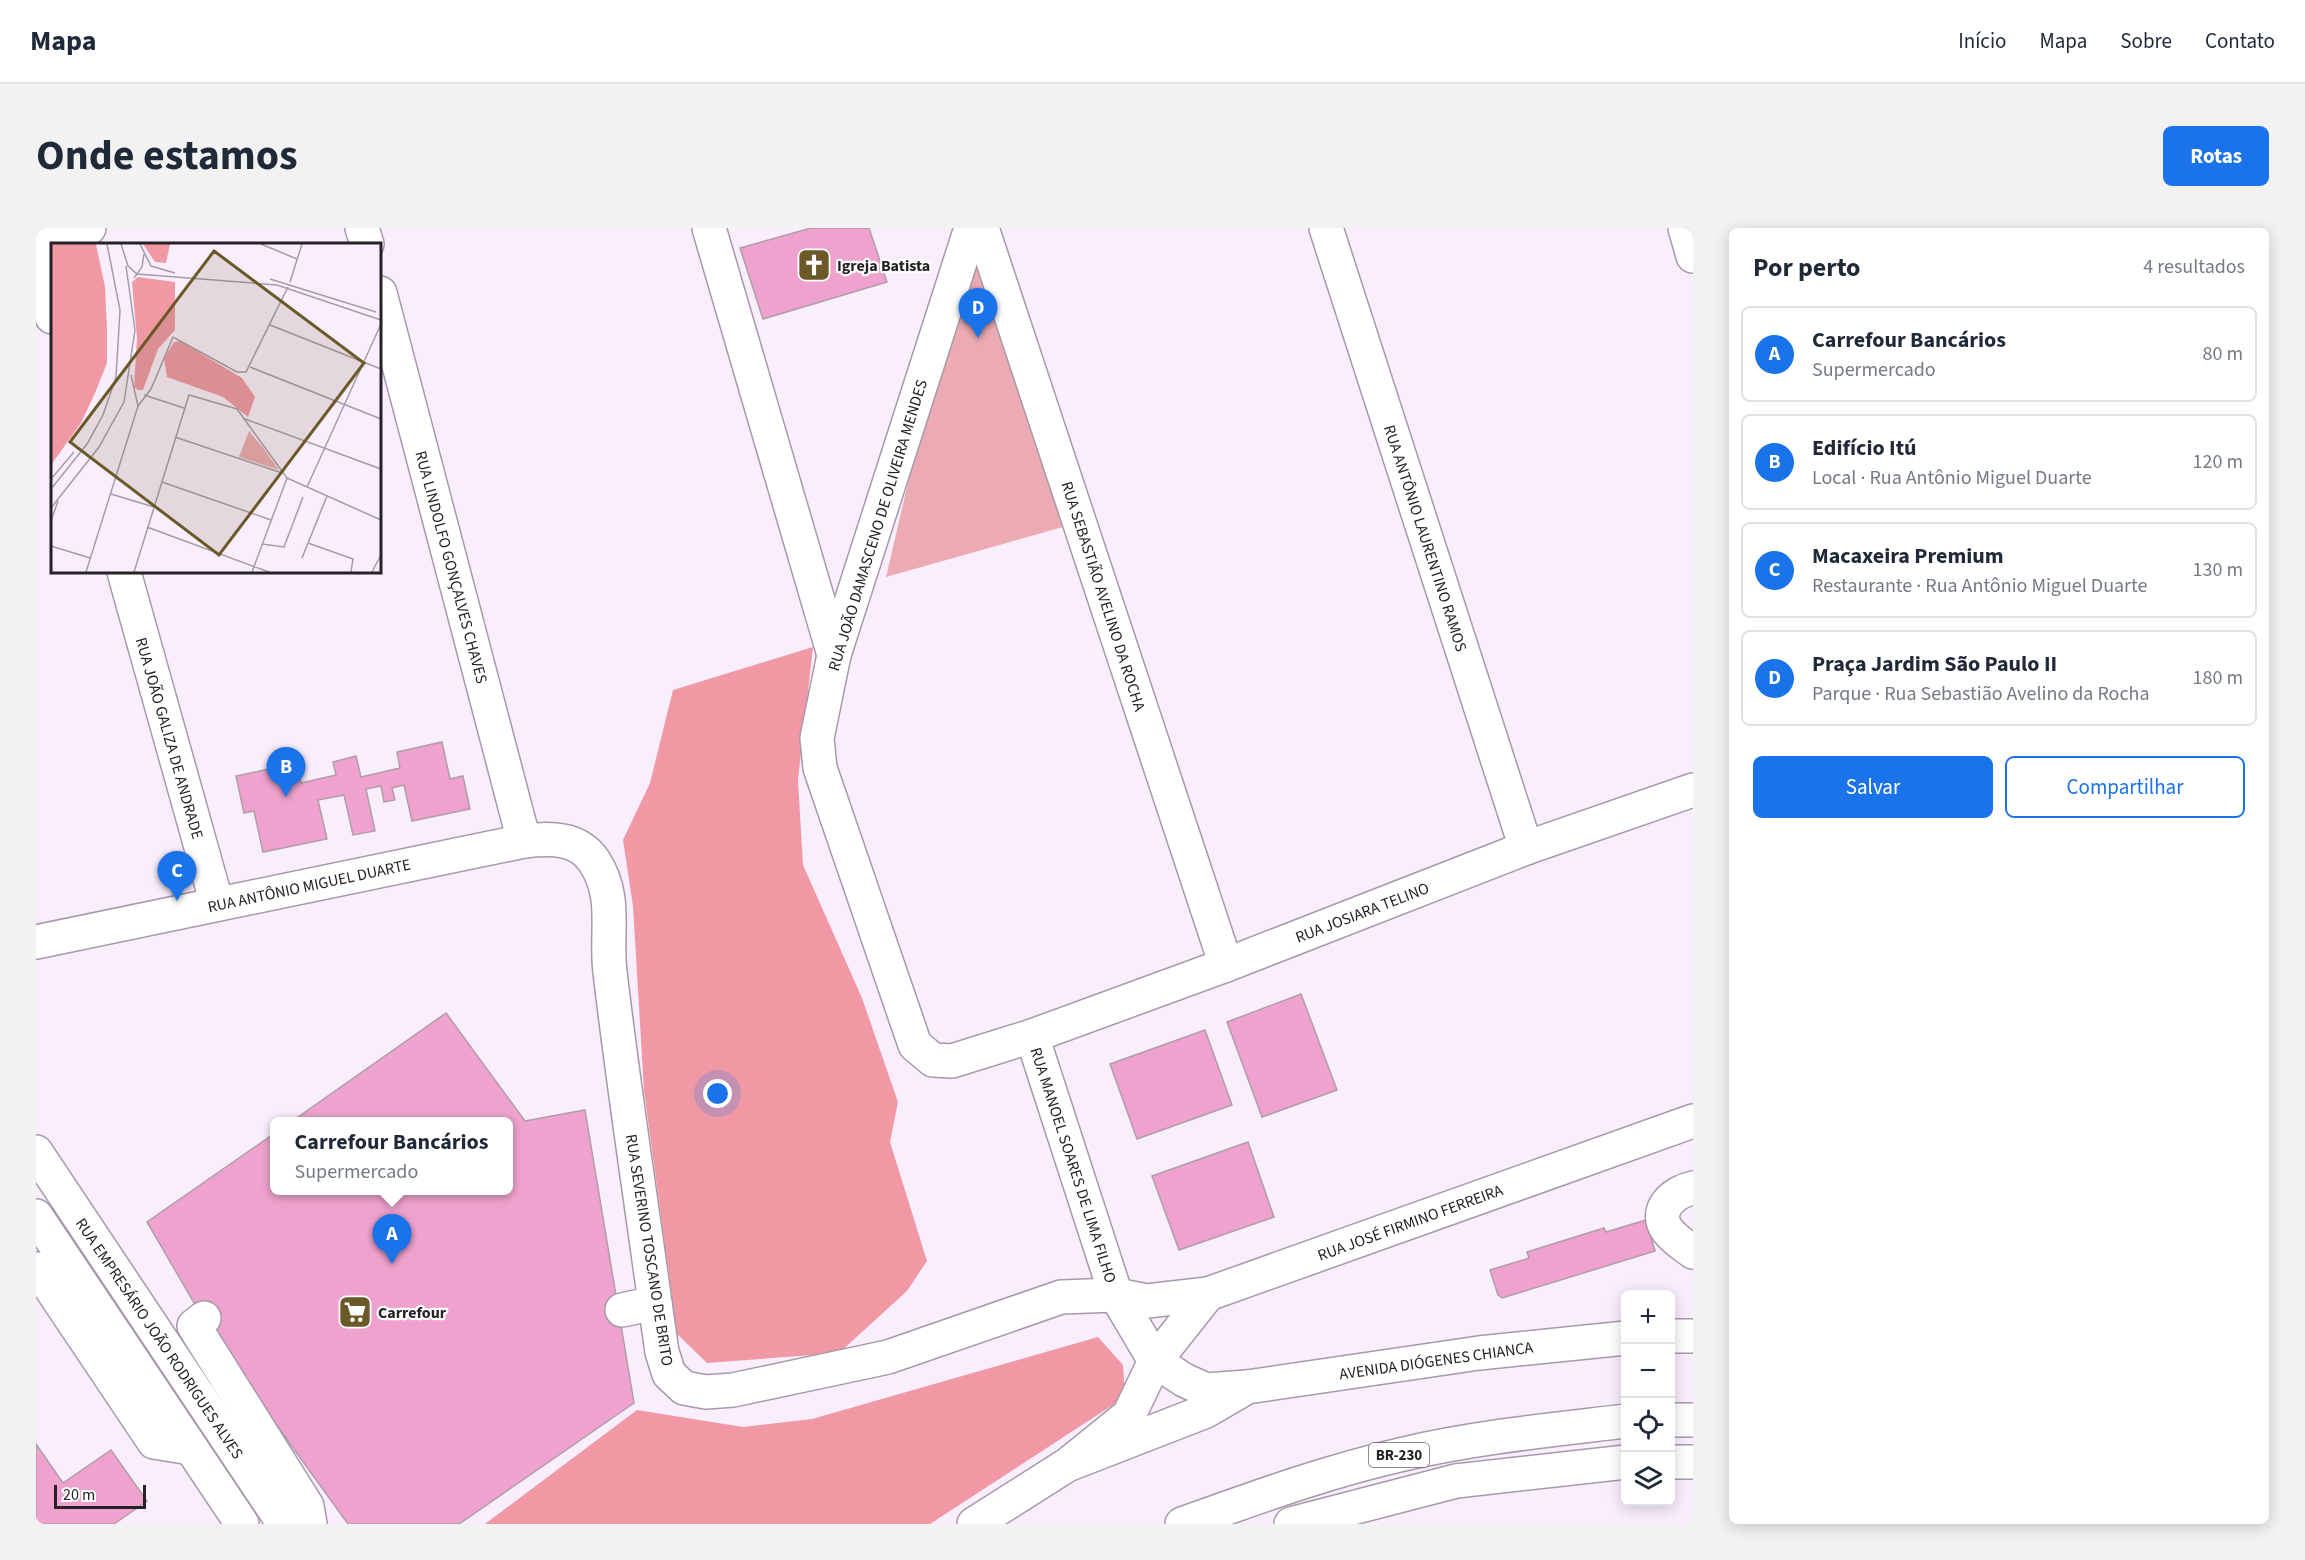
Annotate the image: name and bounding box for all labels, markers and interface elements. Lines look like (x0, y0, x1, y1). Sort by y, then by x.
text: Mapa (30, 21, 97, 61)
text: Início (1958, 26, 2006, 56)
text: Mapa (2039, 26, 2087, 56)
text: Sobre (2120, 26, 2172, 56)
text: Contato (2205, 26, 2275, 56)
text: Onde estamos (36, 126, 298, 186)
button: Rotas (2163, 126, 2269, 186)
inset map (51, 243, 381, 573)
church icon: Igreja Batista (796, 247, 832, 283)
text: Por perto (1753, 249, 1861, 286)
text: 4 resultados (2143, 253, 2245, 281)
place label: Igreja Batista (837, 255, 930, 277)
pin: D (958, 288, 998, 338)
text: Carrefour Bancários (1812, 324, 2006, 356)
text: A (1769, 340, 1780, 368)
text: 80 m (2203, 340, 2243, 368)
text: Supermercado (1812, 356, 1936, 384)
street label: RUA JOÃO DAMASCENO DE OLIVEIRA MENDES (823, 377, 933, 674)
street label: RUA ANTÔNIO LAURENTINO RAMOS (1378, 422, 1472, 655)
text: Edifício Itú (1812, 432, 1917, 464)
street label: RUA LINDOLFO GONÇALVES CHAVES (409, 448, 493, 686)
text: B (1768, 448, 1781, 476)
text: 120 m (2193, 448, 2243, 476)
text: Local · Rua Antônio Miguel Duarte (1812, 464, 2092, 492)
street label: RUA SEBASTIÃO AVELINO DA ROCHA (1055, 479, 1151, 714)
text: Macaxeira Premium (1812, 540, 2004, 572)
text: C (1769, 556, 1780, 584)
text: 130 m (2193, 556, 2243, 584)
text: Restaurante · Rua Antônio Miguel Duarte (1812, 572, 2147, 600)
street label: RUA JOÃO GALIZA DE ANDRADE (130, 635, 208, 842)
text: Praça Jardim São Paulo II (1812, 648, 2057, 680)
text: D (1768, 664, 1781, 692)
text: 180 m (2193, 664, 2243, 692)
text: Parque · Rua Sebastião Avelino da Rocha (1812, 680, 2150, 708)
pin: B (266, 748, 306, 797)
button: Salvar (1753, 756, 1993, 818)
button: Compartilhar (2005, 756, 2245, 818)
pin: C (158, 852, 196, 901)
street label: RUA ANTÔNIO MIGUEL DUARTE (206, 854, 413, 918)
street label: RUA JOSIARA TELINO (1292, 877, 1432, 949)
street label: RUA MANOEL SOARES DE LIMA FILHO (1024, 1045, 1122, 1286)
your location (703, 1079, 732, 1108)
popup (270, 1117, 513, 1195)
text: Carrefour Bancários (295, 1126, 488, 1158)
street label: RUA SEVERINO TOSCANO DE BRITO (620, 1133, 678, 1368)
text: Supermercado (295, 1158, 418, 1186)
street label: RUA JOSÉ FIRMINO FERREIRA (1315, 1179, 1506, 1267)
street label: RUA EMPRESÁRIO JOÃO RODRIGUES ALVES (70, 1214, 248, 1463)
pin: A (372, 1214, 412, 1264)
map controls (1621, 1290, 1675, 1506)
button: + (1621, 1290, 1675, 1344)
supermarket icon: Carrefour (337, 1294, 373, 1330)
place label: Carrefour (378, 1302, 447, 1324)
street label: AVENIDA DIÓGENES CHIANCA (1338, 1336, 1535, 1385)
button: − (1621, 1344, 1675, 1398)
button: locate (1621, 1398, 1675, 1452)
road number: BR-230 (1369, 1443, 1429, 1467)
button: layers (1621, 1452, 1675, 1506)
scale bar (54, 1482, 146, 1510)
text: 20 m (63, 1484, 95, 1506)

